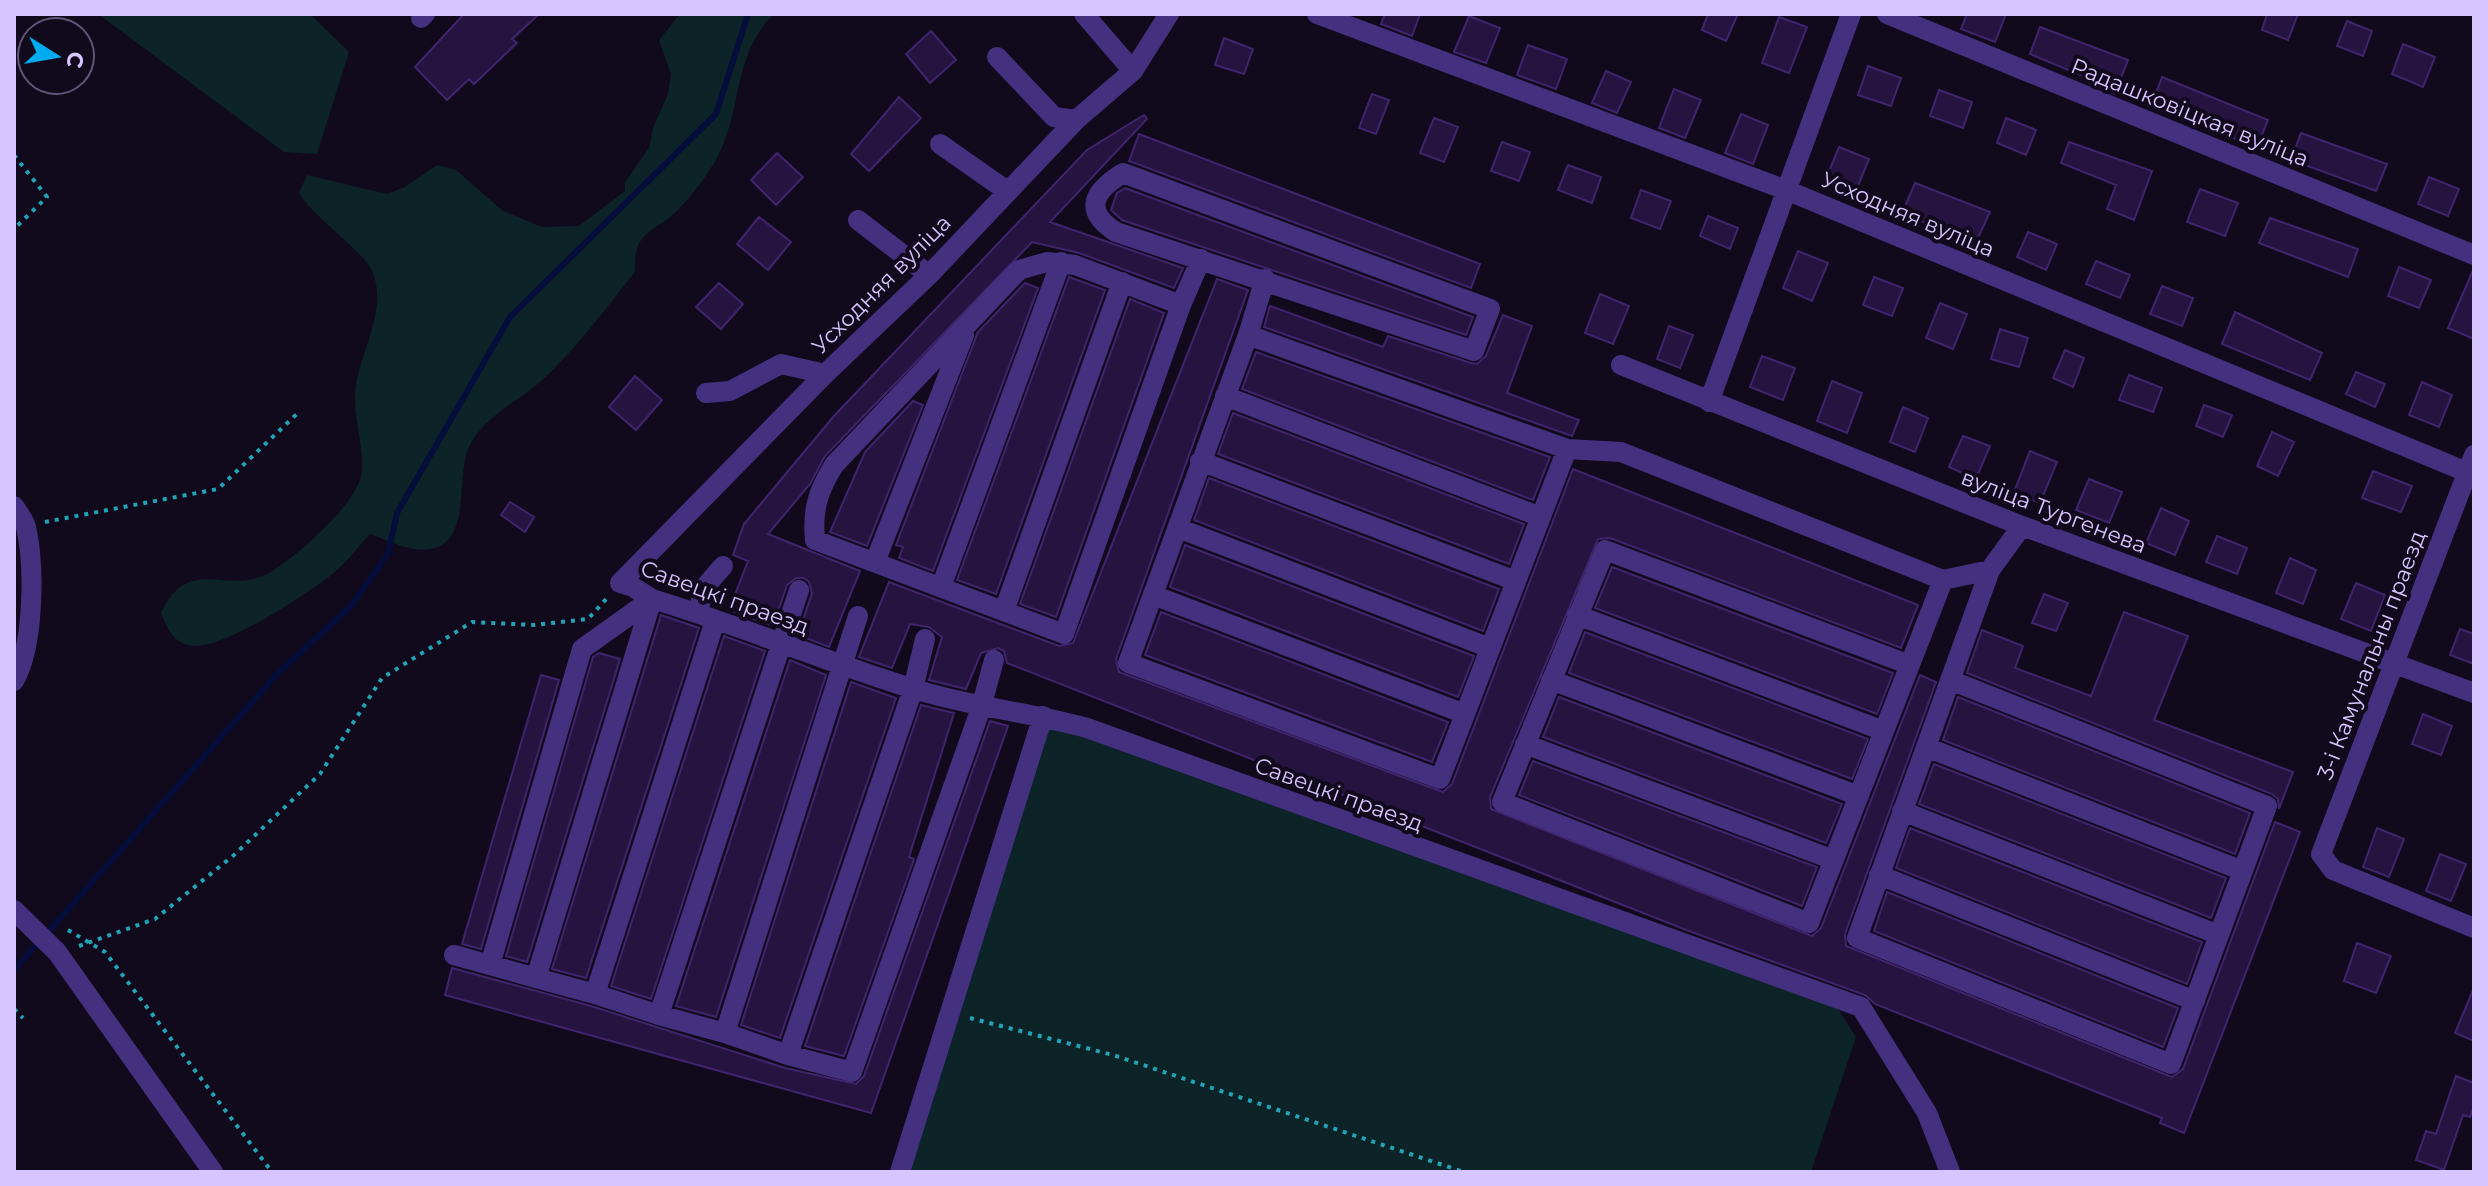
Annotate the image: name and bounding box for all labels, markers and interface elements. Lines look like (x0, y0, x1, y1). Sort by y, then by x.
north arrow (16, 16, 96, 96)
text: С (60, 49, 90, 70)
street label: Радашковіцкая вуліца (2067, 52, 2313, 173)
street label: Усходняя вуліца (1817, 166, 1998, 263)
street label: Усходняя вуліца (806, 209, 956, 359)
street label: вуліца Тургенева (1957, 464, 2150, 559)
street label: 3-і Камунальны праезд (2311, 527, 2431, 783)
street label: Савецкі праезд (637, 554, 813, 640)
street label: Савецкі праезд (1251, 751, 1427, 837)

